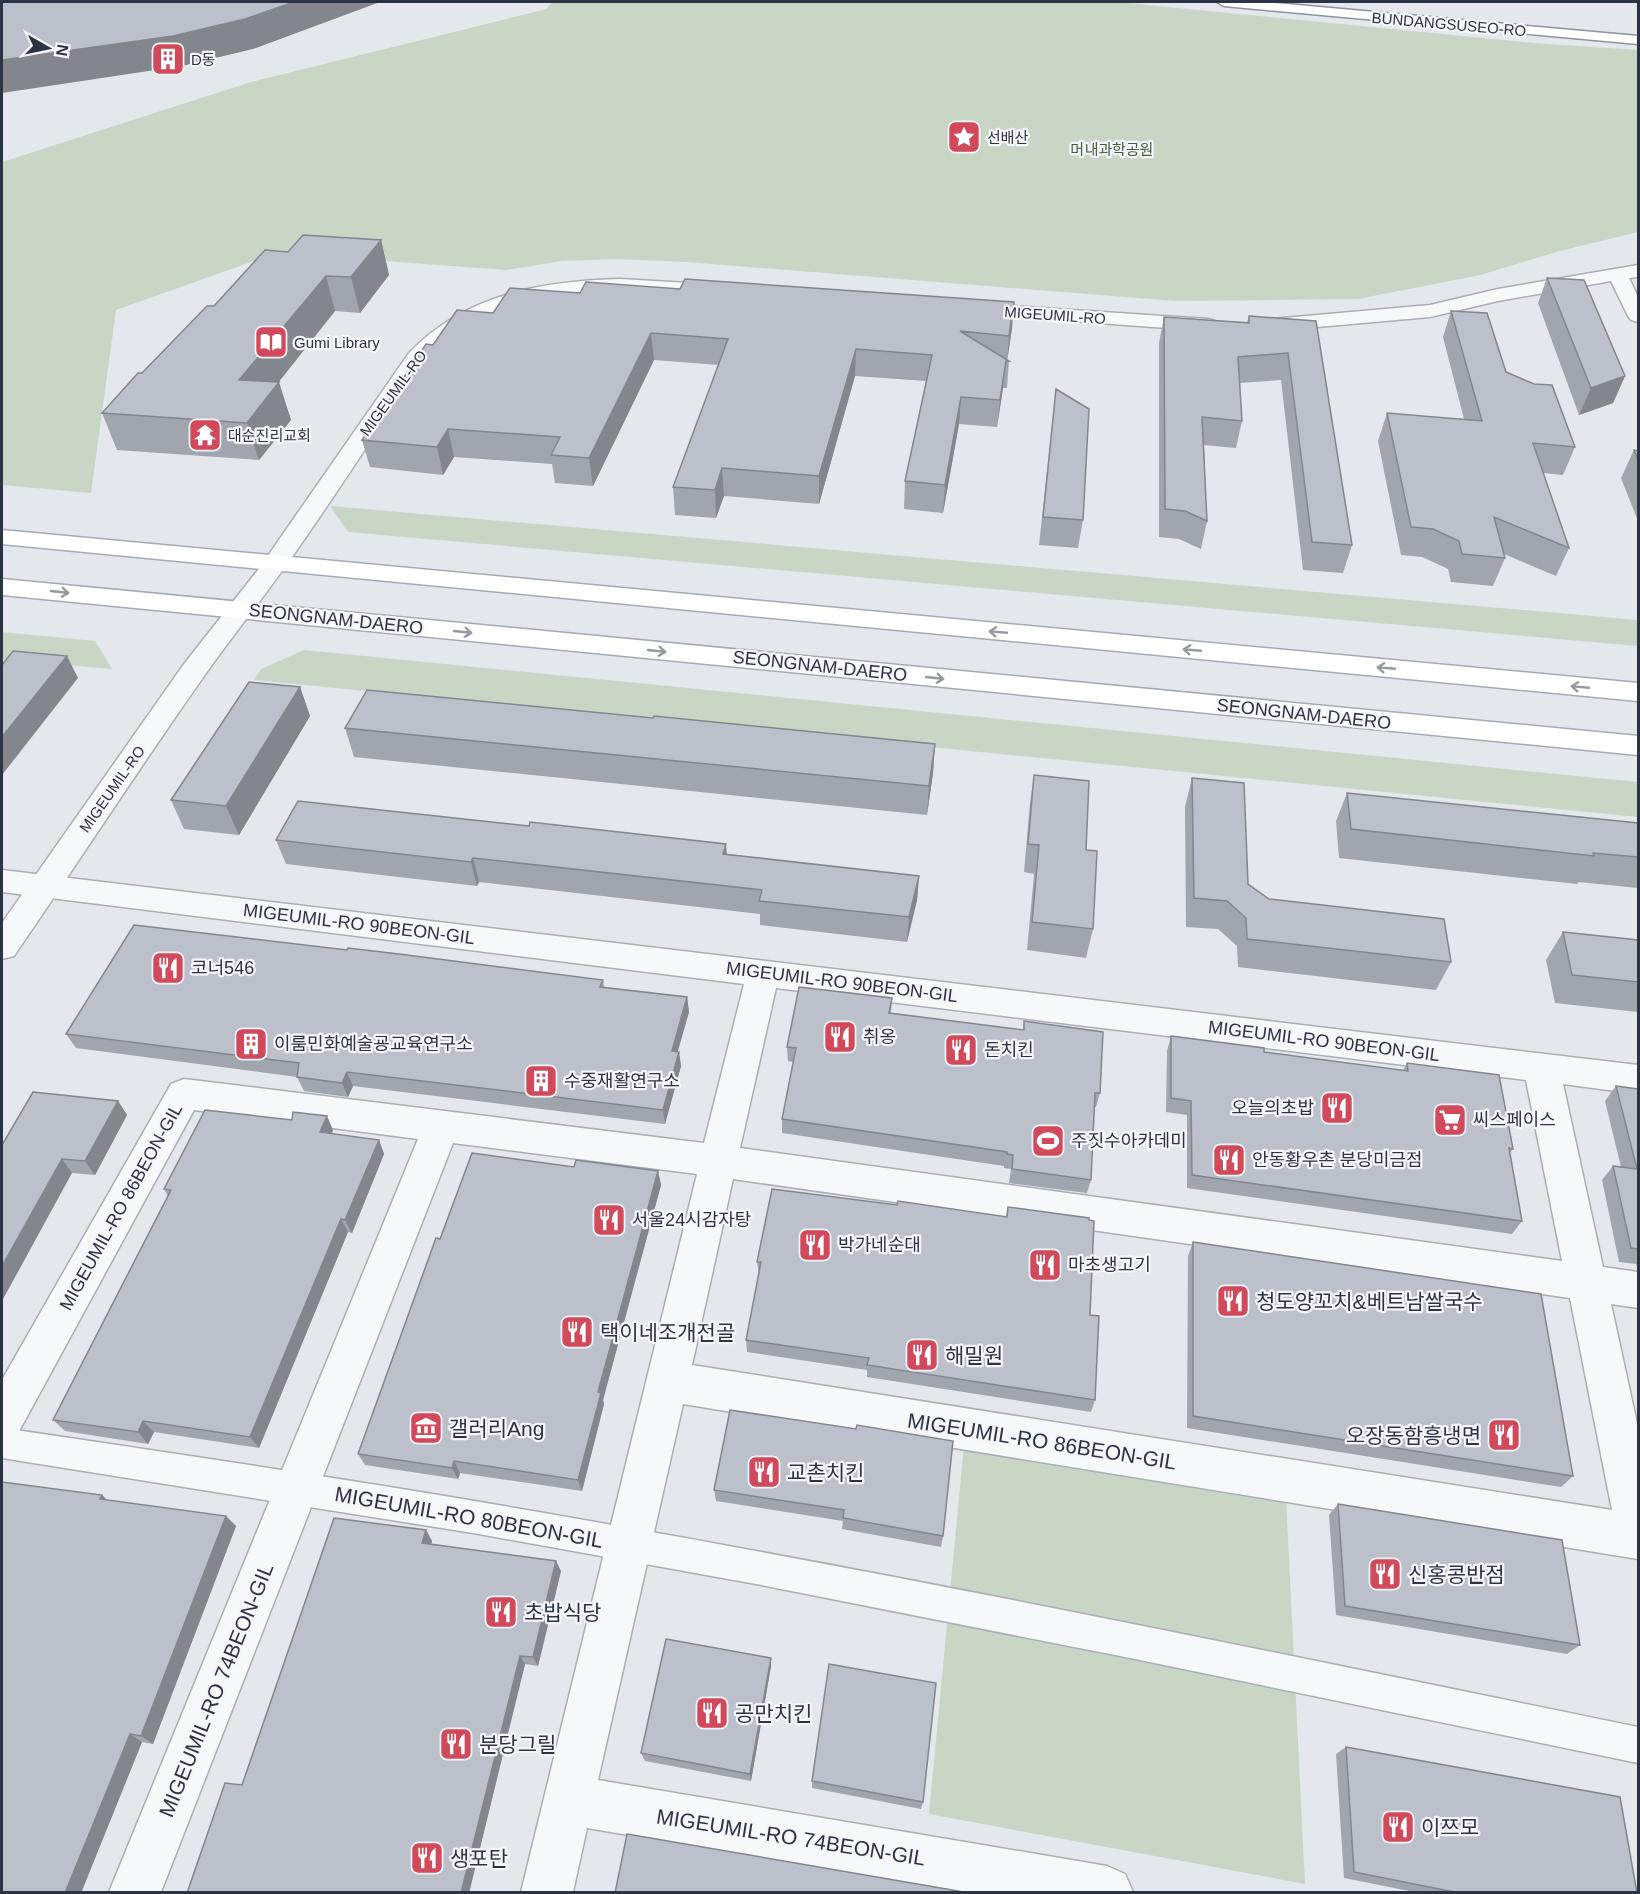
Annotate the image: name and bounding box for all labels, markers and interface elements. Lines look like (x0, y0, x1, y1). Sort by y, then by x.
street label: BUNDANGSUSEO-RO (1371, 9, 1527, 39)
north arrow (18, 18, 78, 78)
building icon: D동 (150, 41, 186, 77)
text: N (53, 43, 72, 57)
place label: D동 (191, 51, 216, 68)
place icon: 선배산 (946, 119, 982, 155)
place label: 선배산 (987, 129, 1029, 146)
park label: 머내과학공원 (1071, 141, 1153, 158)
street label: MIGEUMIL-RO (1004, 303, 1106, 327)
library icon: Gumi Library (253, 324, 289, 360)
place label: Gumi Library (294, 334, 380, 351)
street label: MIGEUMIL-RO (356, 347, 430, 439)
temple icon: 대순진리교회 (187, 417, 223, 453)
place label: 대순진리교회 (228, 427, 311, 444)
one-way arrow (49, 587, 69, 598)
street label: SEONGNAM-DAERO (248, 600, 424, 638)
one-way arrow (988, 626, 1008, 637)
one-way arrow (452, 627, 472, 638)
one-way arrow (1183, 644, 1202, 655)
one-way arrow (646, 646, 666, 657)
street label: SEONGNAM-DAERO (732, 647, 908, 685)
one-way arrow (1377, 662, 1397, 673)
one-way arrow (924, 673, 944, 684)
one-way arrow (1571, 681, 1591, 692)
street label: SEONGNAM-DAERO (1216, 695, 1392, 733)
street label: MIGEUMIL-RO (76, 742, 148, 836)
street label: MIGEUMIL-RO 90BEON-GIL (242, 900, 476, 948)
restaurant icon: 코너546 (150, 950, 186, 986)
place label: 코너546 (191, 958, 254, 978)
street label: MIGEUMIL-RO 90BEON-GIL (725, 958, 959, 1006)
street label: MIGEUMIL-RO 90BEON-GIL (1207, 1017, 1441, 1065)
restaurant icon: 취옹 (822, 1019, 858, 1055)
building icon: 이룸민화예술굥교육연구소 (233, 1026, 269, 1062)
place label: 취옹 (863, 1027, 896, 1047)
restaurant icon: 돈치킨 (943, 1032, 979, 1068)
place label: 이룸민화예술굥교육연구소 (274, 1034, 473, 1054)
place label: 돈치킨 (984, 1040, 1034, 1060)
building icon: 수중재활연구소 (523, 1063, 559, 1099)
place label: 수중재활연구소 (564, 1071, 680, 1091)
restaurant icon: 오늘의초밥 (1319, 1090, 1355, 1126)
place label: 오늘의초밥 (1231, 1098, 1314, 1118)
street label: MIGEUMIL-RO 86BEON-GIL (56, 1100, 186, 1314)
supermarket icon: 씨스페이스 (1432, 1102, 1468, 1138)
place label: 씨스페이스 (1473, 1110, 1556, 1130)
sports icon: 주짓수아카데미 (1030, 1123, 1066, 1159)
place label: 주짓수아카데미 (1071, 1131, 1187, 1151)
restaurant icon: 안동황우촌 분당미금점 (1211, 1142, 1247, 1178)
place label: 안동황우촌 분당미금점 (1252, 1150, 1423, 1170)
restaurant icon: 서울24시감자탕 (591, 1202, 627, 1238)
place label: 서울24시감자탕 (632, 1210, 751, 1230)
restaurant icon: 박가네순대 (797, 1227, 833, 1263)
place label: 박가네순대 (838, 1235, 921, 1255)
restaurant icon: 마초생고기 (1027, 1247, 1063, 1283)
place label: 마초생고기 (1068, 1255, 1151, 1275)
restaurant icon: 청도양꼬치&베트남쌀국수 (1215, 1283, 1251, 1319)
place label: 청도양꼬치&베트남쌀국수 (1256, 1290, 1483, 1313)
restaurant icon: 택이네조개전골 (559, 1314, 595, 1350)
place label: 택이네조개전골 (600, 1321, 735, 1344)
restaurant icon: 해밀원 (904, 1337, 940, 1373)
place label: 해밀원 (945, 1344, 1003, 1367)
street label: MIGEUMIL-RO 86BEON-GIL (906, 1408, 1178, 1474)
museum icon: 갤러리Ang (408, 1410, 444, 1446)
place label: 갤러리Ang (449, 1417, 544, 1440)
restaurant icon: 오장동함흥냉면 (1486, 1417, 1522, 1453)
place label: 오장동함흥냉면 (1346, 1424, 1481, 1447)
restaurant icon: 교촌치킨 (746, 1454, 782, 1490)
place label: 교촌치킨 (787, 1461, 864, 1484)
street label: MIGEUMIL-RO 80BEON-GIL (333, 1482, 605, 1552)
restaurant icon: 신홍콩반점 (1367, 1556, 1403, 1592)
street label: MIGEUMIL-RO 74BEON-GIL (154, 1560, 278, 1820)
place label: 신홍콩반점 (1408, 1563, 1505, 1586)
restaurant icon: 초밥식당 (483, 1594, 519, 1630)
place label: 초밥식당 (524, 1601, 601, 1624)
restaurant icon: 공만치킨 (694, 1695, 730, 1731)
place label: 공만치킨 (735, 1702, 812, 1725)
restaurant icon: 분당그릴 (438, 1726, 474, 1762)
place label: 분당그릴 (479, 1733, 556, 1756)
street label: MIGEUMIL-RO 74BEON-GIL (655, 1804, 927, 1870)
restaurant icon: 이쯔모 (1380, 1809, 1416, 1845)
place label: 이쯔모 (1421, 1816, 1479, 1839)
restaurant icon: 생포탄 (409, 1840, 445, 1876)
place label: 생포탄 (450, 1847, 508, 1870)

